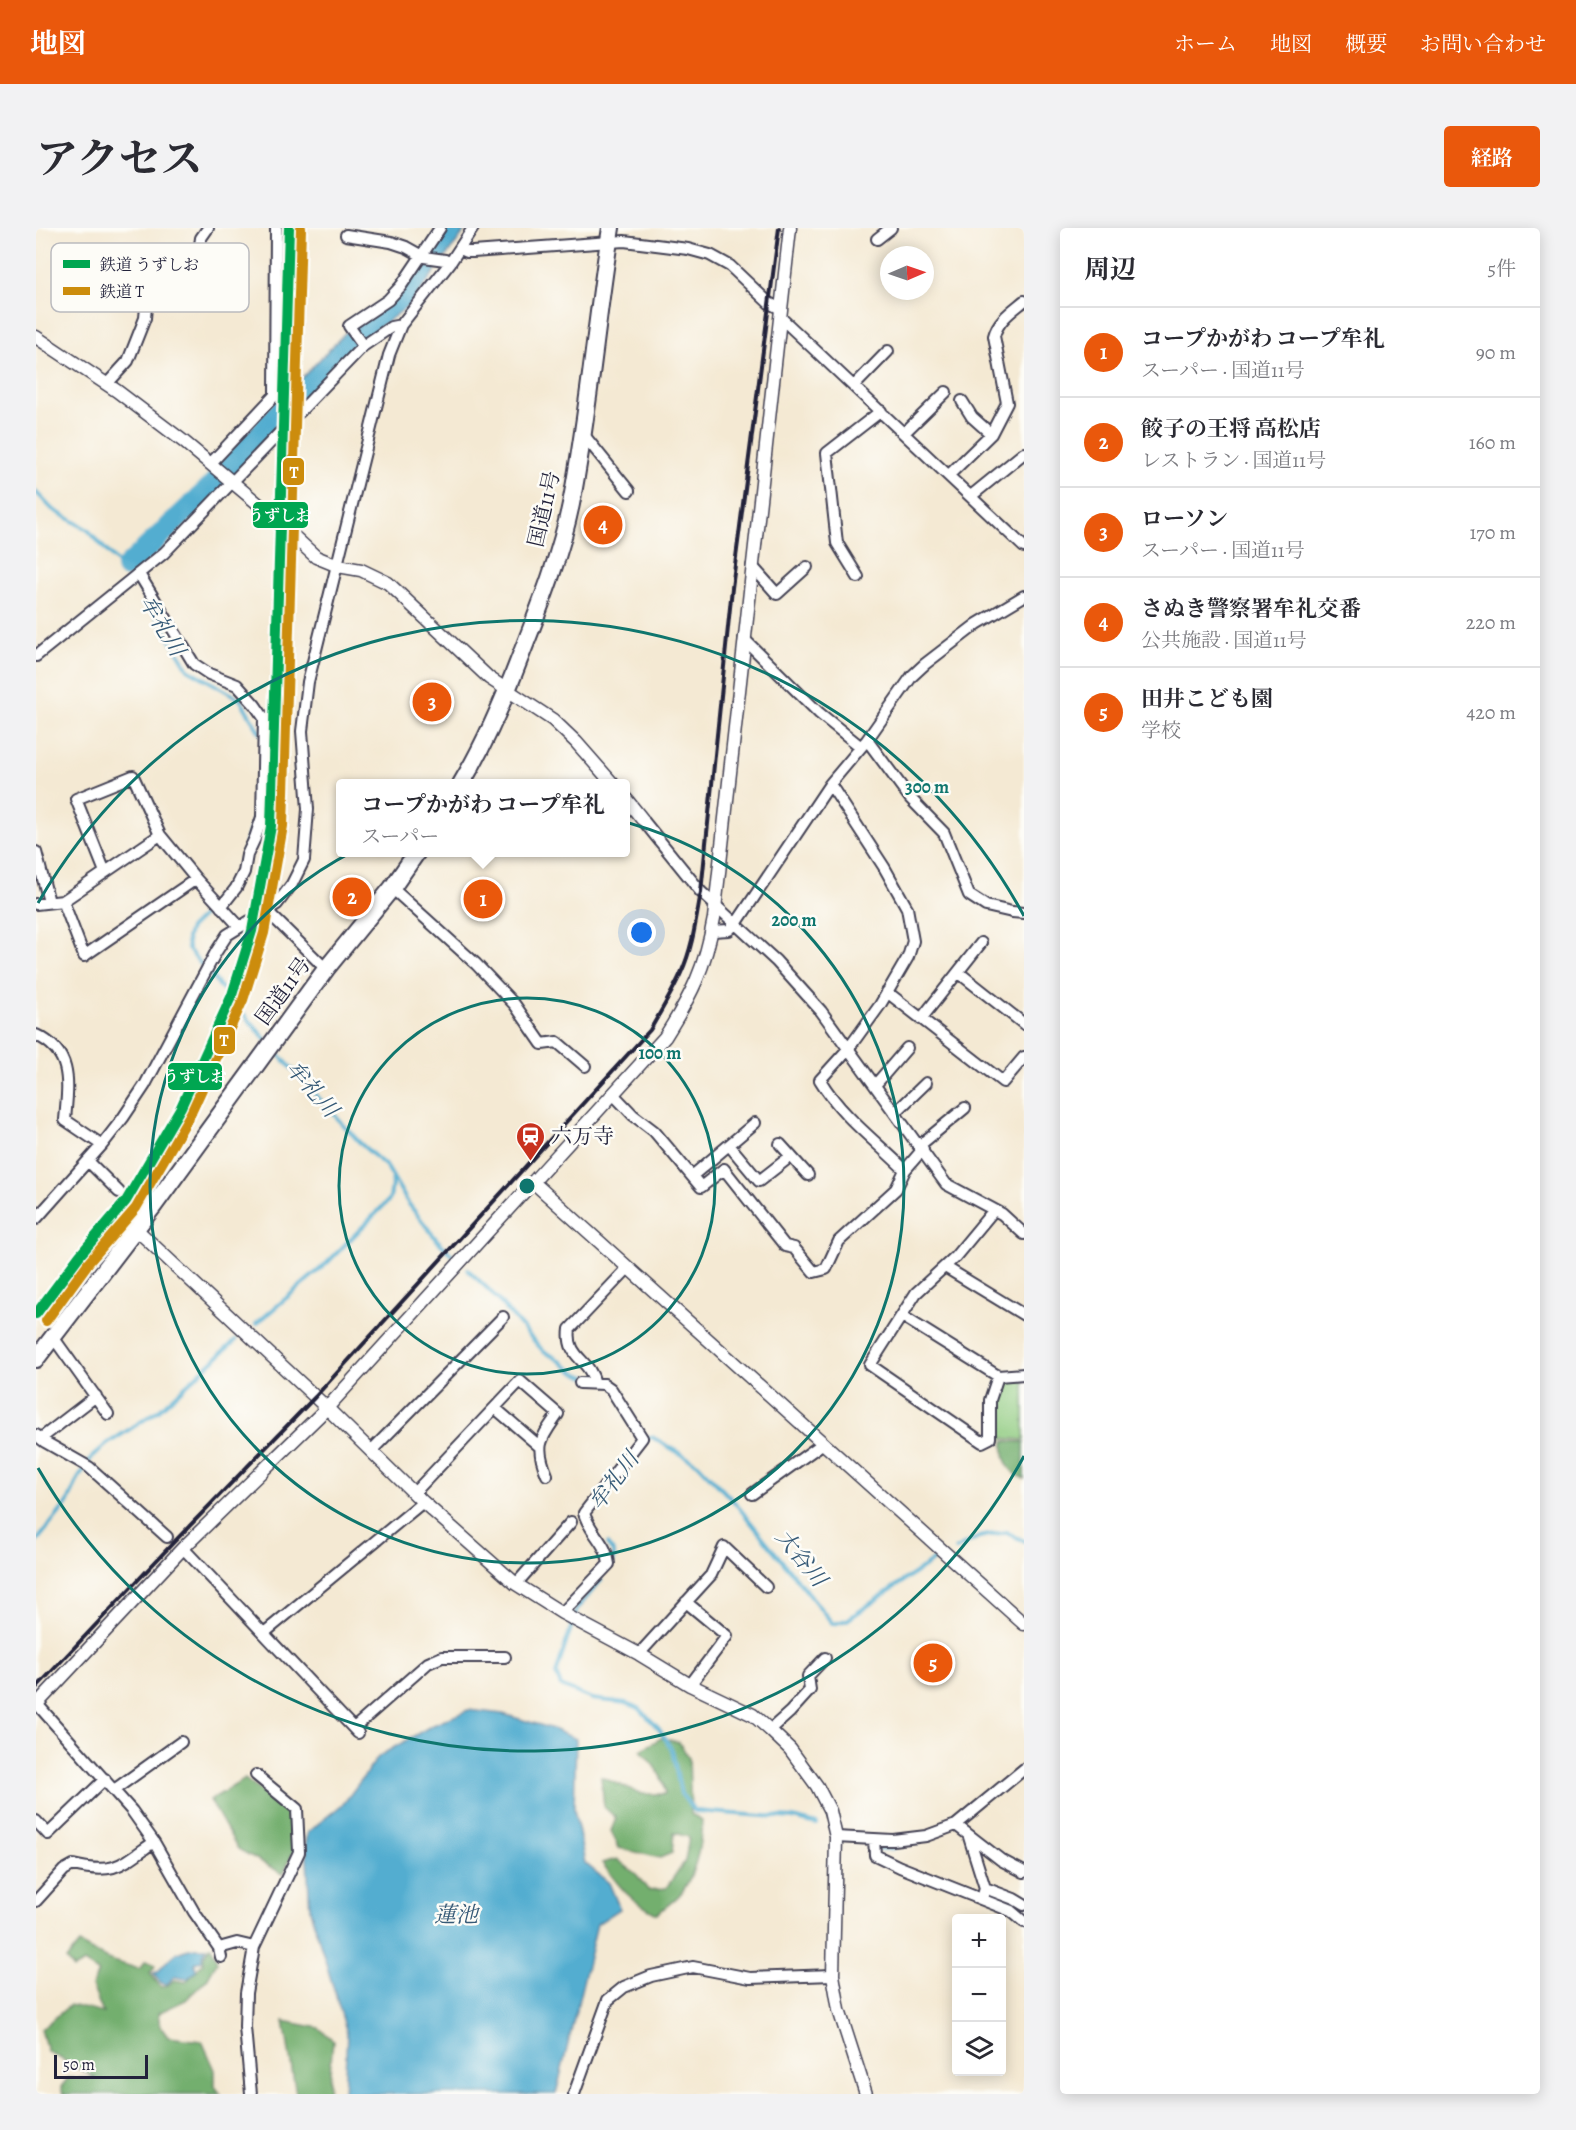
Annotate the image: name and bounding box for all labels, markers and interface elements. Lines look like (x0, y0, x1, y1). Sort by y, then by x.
text: 地図 (30, 25, 86, 63)
text: ホーム (1174, 30, 1237, 58)
text: 地図 (1270, 30, 1312, 58)
text: 概要 (1345, 30, 1387, 58)
text: お問い合わせ (1420, 30, 1546, 58)
button: 経路 (1444, 126, 1540, 187)
text: アクセス (36, 130, 203, 187)
legend (51, 243, 249, 312)
north arrow (880, 246, 934, 300)
text: 周辺 (1084, 252, 1136, 287)
text: 鉄道 うずしお (99, 254, 199, 276)
text: 5件 (1487, 255, 1516, 282)
text: 鉄道 T (99, 281, 144, 303)
text: コープかがわ コープ牟礼 (1141, 324, 1385, 354)
text: 1 (1100, 339, 1107, 366)
text: 90 m (1476, 339, 1516, 366)
text: スーパー · 国道11号 (1141, 357, 1305, 384)
text: 餃子の王将 高松店 (1141, 414, 1321, 444)
text: 2 (1099, 429, 1108, 456)
text: 160 m (1469, 429, 1516, 456)
text: レストラン · 国道11号 (1141, 447, 1326, 474)
line badge: T (282, 457, 305, 486)
text: T (289, 462, 299, 484)
street label: 国道11号 (522, 468, 566, 550)
line badge: うずしお (252, 501, 309, 529)
pin: 4 (584, 502, 622, 548)
text: ローソン (1141, 504, 1228, 534)
text: うずしお (248, 505, 312, 527)
text: 3 (1099, 519, 1108, 546)
text: 170 m (1470, 519, 1516, 546)
text: スーパー · 国道11号 (1141, 537, 1305, 564)
water label: 牟礼川 (132, 590, 193, 664)
text: さぬき警察署牟礼交番 (1141, 594, 1361, 624)
text: 4 (1099, 609, 1108, 636)
text: 220 m (1466, 609, 1516, 636)
text: 公共施設 · 国道11号 (1141, 627, 1307, 654)
pin: 3 (412, 680, 452, 724)
text: 田井こども園 (1141, 684, 1273, 714)
text: 5 (1099, 699, 1108, 726)
text: 420 m (1466, 699, 1516, 726)
text: 学校 (1141, 717, 1181, 744)
text: 300 m (905, 775, 949, 799)
popup (336, 779, 630, 857)
text: コープかがわ コープ牟礼 (361, 790, 605, 820)
text: スーパー (361, 823, 439, 850)
pin: 2 (332, 874, 372, 920)
pin: 1 (464, 876, 502, 922)
text: 200 m (771, 908, 817, 932)
your location (627, 918, 656, 947)
street label: 国道11号 (249, 951, 317, 1031)
line badge: T (213, 1026, 236, 1055)
text: T (219, 1030, 229, 1052)
text: 100 m (639, 1041, 681, 1065)
water label: 牟礼川 (279, 1054, 346, 1125)
line badge: うずしお (167, 1062, 223, 1091)
text: うずしお (163, 1066, 227, 1088)
station icon: 六万寺 (514, 1120, 546, 1162)
place label: 六万寺 (551, 1122, 614, 1150)
centre of rings (517, 1176, 537, 1196)
water label: 牟礼川 (582, 1444, 647, 1516)
water label: 大谷川 (769, 1523, 835, 1595)
pin: 5 (914, 1640, 952, 1686)
water label: 蓮池 (434, 1900, 481, 1930)
map controls (952, 1914, 1006, 2076)
button: + (952, 1914, 1006, 1968)
button: − (952, 1968, 1006, 2022)
button: layers (952, 2022, 1006, 2076)
scale bar (54, 2052, 148, 2080)
text: 50 m (63, 2054, 95, 2076)

